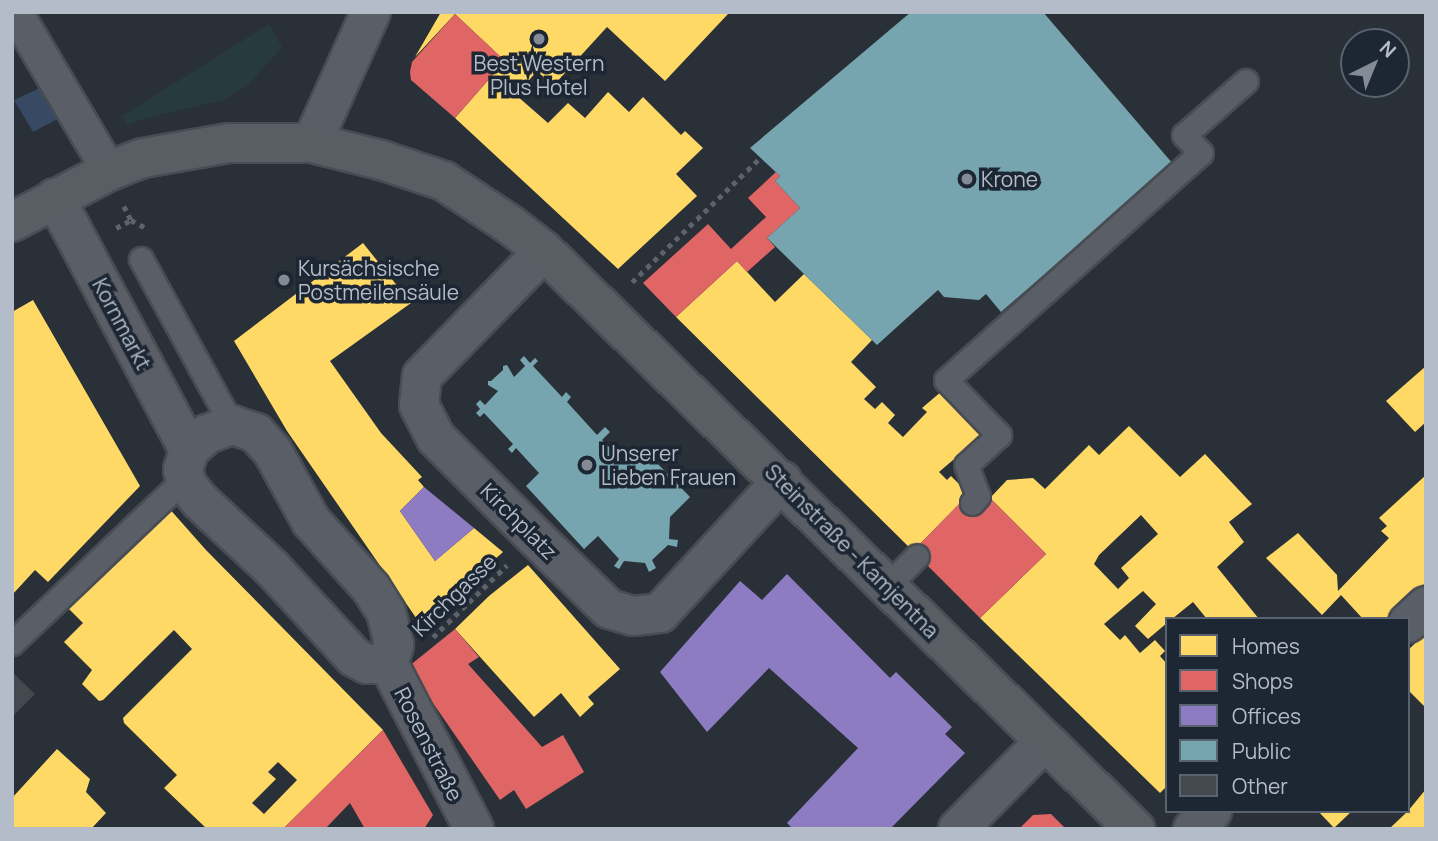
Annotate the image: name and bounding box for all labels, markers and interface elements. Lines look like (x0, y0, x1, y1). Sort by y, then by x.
north arrow (1340, 28, 1410, 98)
marker: Best Western Plus Hotel (531, 31, 547, 47)
text: N (1374, 35, 1402, 63)
place label: Best Western Plus Hotel (474, 50, 604, 100)
place label: Krone (981, 166, 1038, 192)
marker: Krone (959, 171, 975, 187)
place label: Kursächsische Postmeilensäule (298, 255, 459, 305)
marker: Kursächsische Postmeilensäule (276, 272, 292, 288)
street label: Kornmarkt (87, 274, 157, 374)
place label: Unserer Lieben Frauen (601, 440, 736, 490)
marker: Unserer Lieben Frauen (579, 457, 595, 473)
street label: Steinstraße - Kamjentna (760, 459, 944, 643)
street label: Kirchplatz (476, 478, 562, 564)
street label: Kirchgasse (407, 549, 501, 641)
legend (1165, 617, 1410, 813)
text: Homes (1232, 632, 1300, 660)
text: Shops (1232, 667, 1293, 695)
street label: Rosenstraße (390, 683, 468, 805)
text: Offices (1232, 702, 1301, 730)
text: Public (1232, 737, 1291, 765)
text: Other (1232, 772, 1288, 800)

